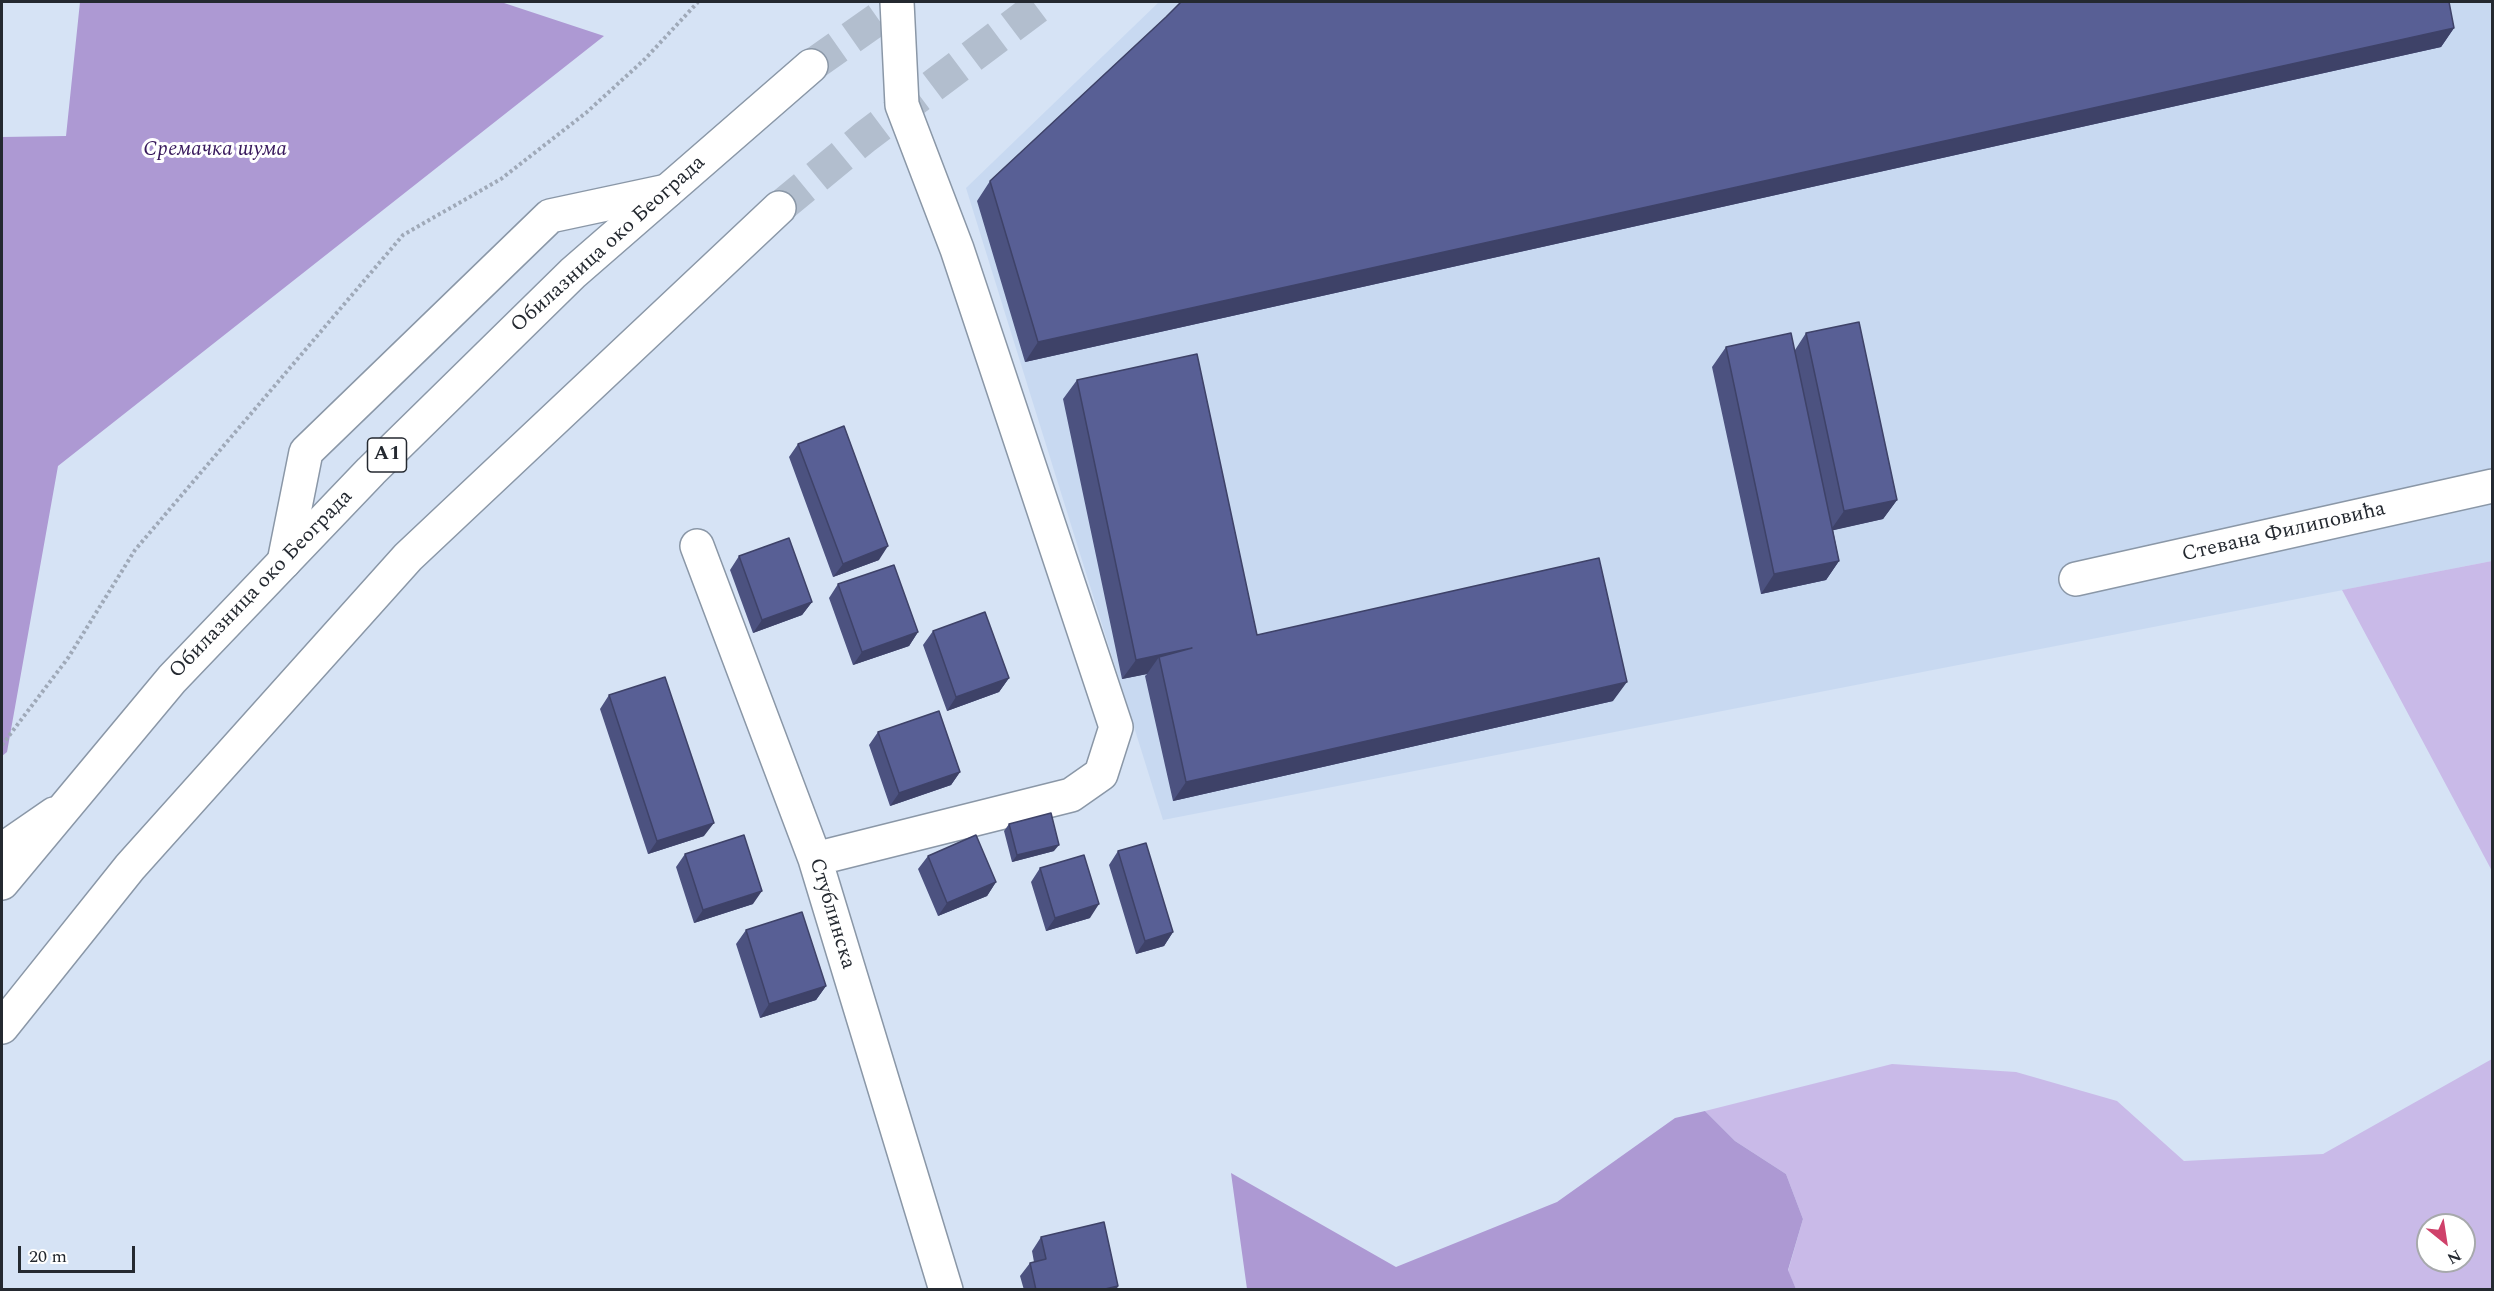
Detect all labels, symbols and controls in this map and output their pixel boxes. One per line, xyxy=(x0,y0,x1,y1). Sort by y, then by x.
park label: Сремачка шума xyxy=(143,138,287,164)
street label: Обилазница око Београда xyxy=(507,151,711,339)
road number: A1 xyxy=(368,438,406,472)
street label: Обилазница око Београда xyxy=(165,485,359,685)
street label: Стевана Филиповића xyxy=(2180,497,2388,569)
street label: Стублинска xyxy=(802,855,860,973)
north arrow xyxy=(2416,1213,2476,1273)
scale bar xyxy=(21,1234,138,1272)
text: 20 m xyxy=(29,1243,67,1270)
text: N xyxy=(2442,1243,2466,1271)

